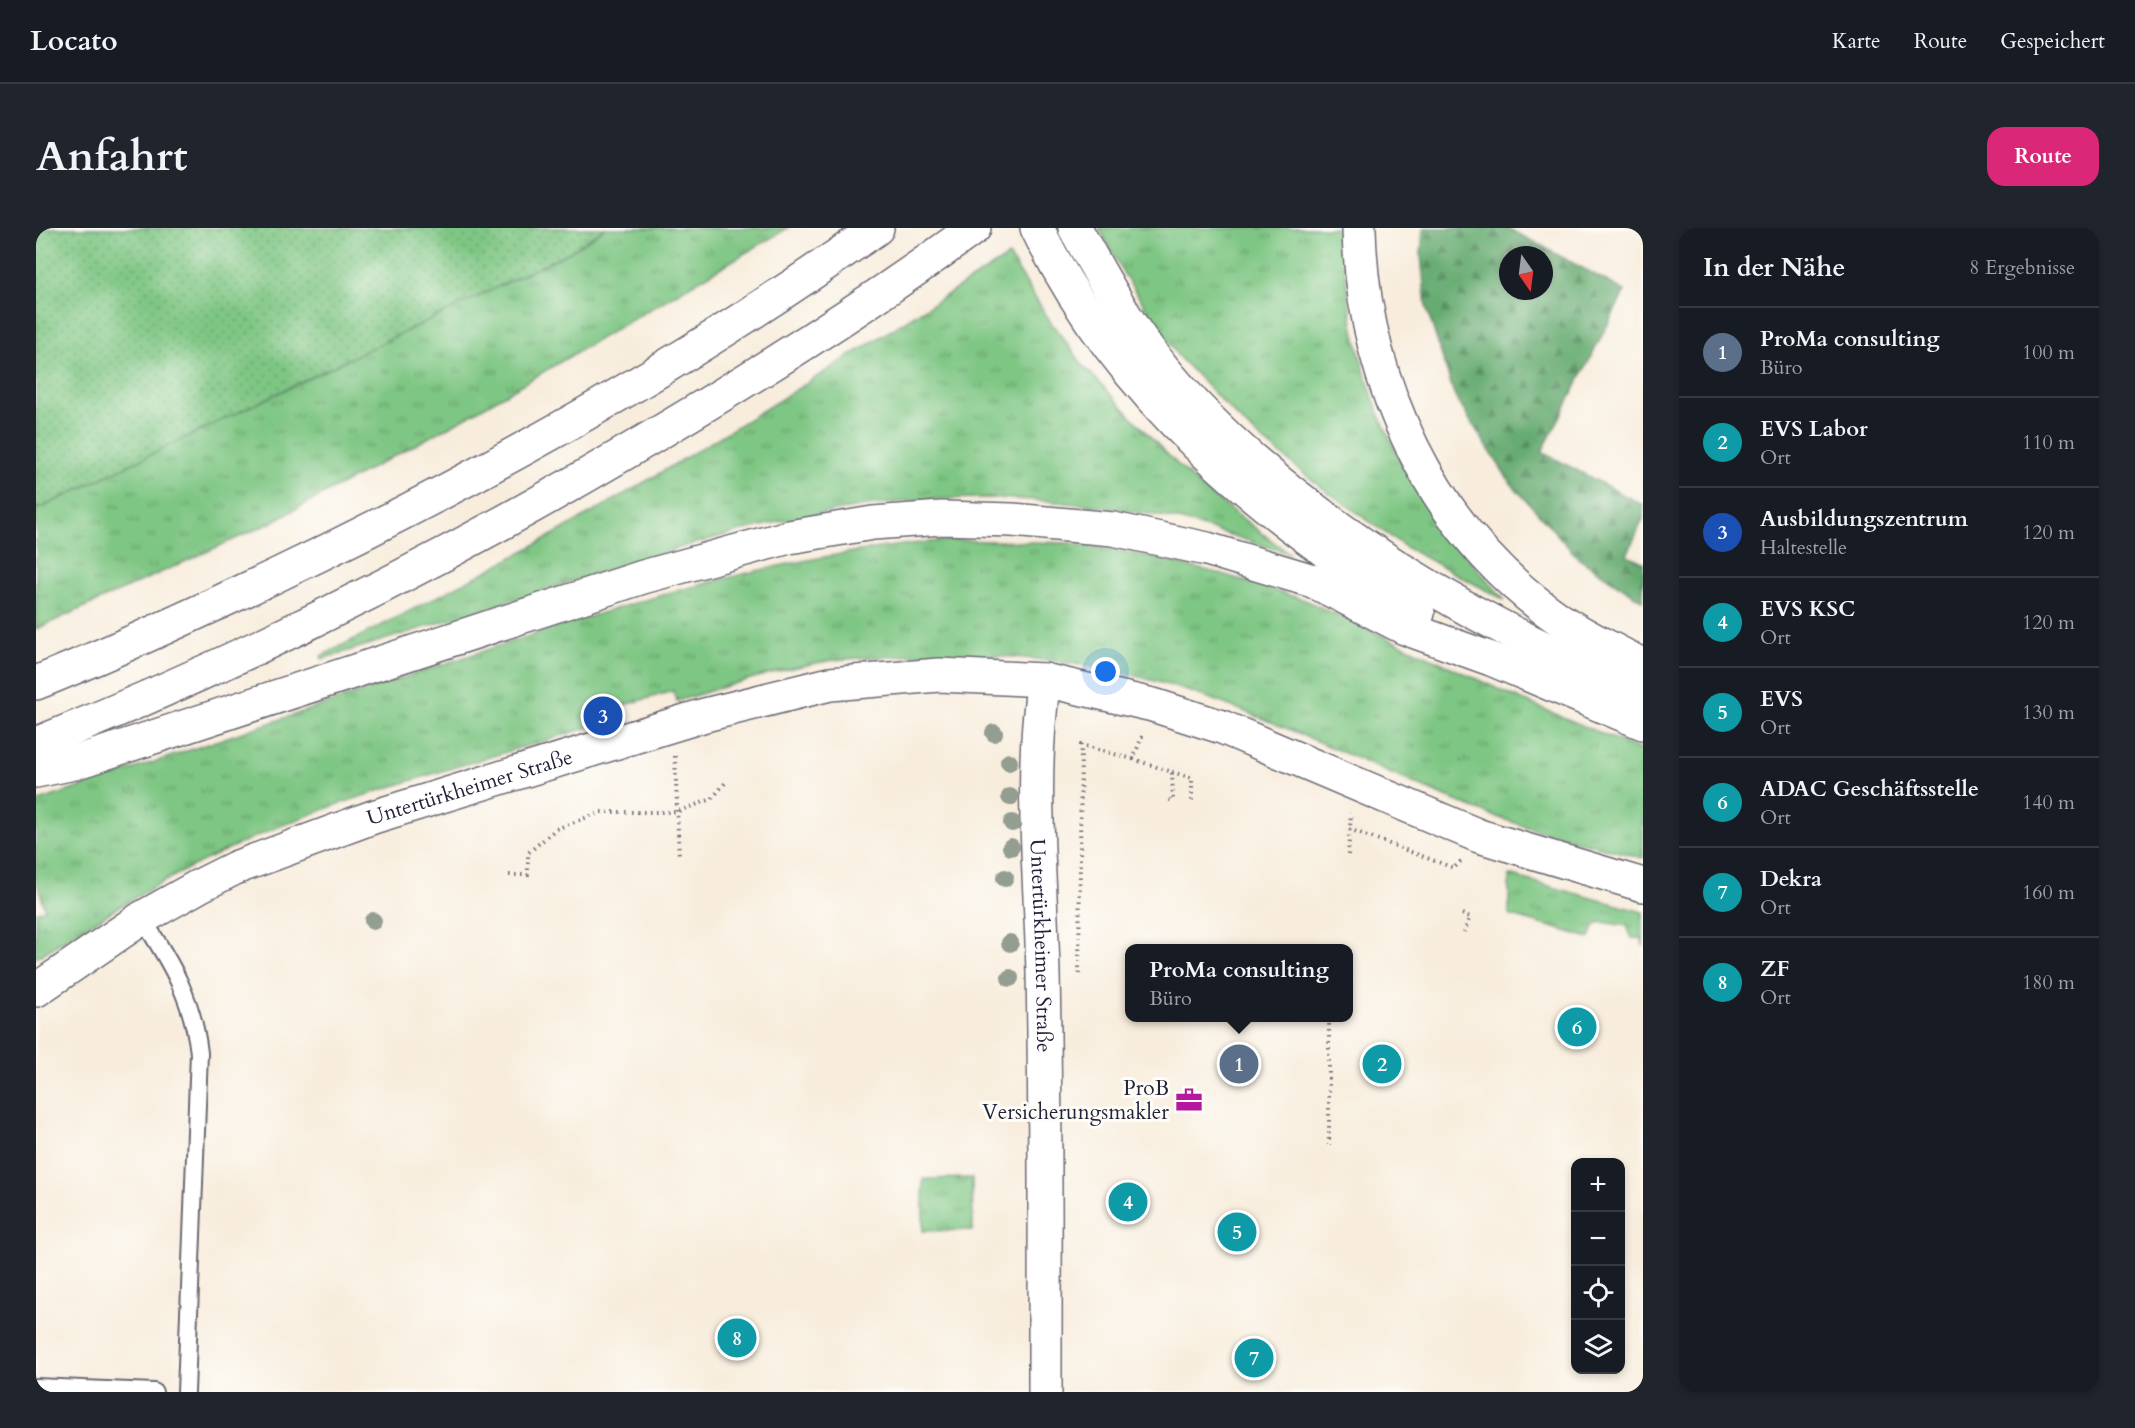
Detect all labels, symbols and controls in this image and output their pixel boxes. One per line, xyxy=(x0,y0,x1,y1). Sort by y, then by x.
text: Locato xyxy=(30,22,118,60)
text: Karte xyxy=(1832,27,1881,56)
text: Route xyxy=(1914,27,1967,56)
text: Gespeichert xyxy=(2000,27,2105,56)
button: Route xyxy=(1987,127,2099,186)
text: Anfahrt xyxy=(36,128,188,185)
north arrow xyxy=(1499,246,1553,300)
text: In der Nähe xyxy=(1703,250,1845,285)
text: 8 Ergebnisse xyxy=(1969,254,2075,281)
text: ProMa consulting xyxy=(1760,324,1940,354)
text: 1 xyxy=(1717,339,1728,366)
text: 100 m xyxy=(2022,339,2075,366)
text: Büro xyxy=(1760,354,1803,381)
text: EVS Labor xyxy=(1760,414,1868,444)
text: 2 xyxy=(1717,429,1728,456)
text: 110 m xyxy=(2022,429,2075,456)
text: Ort xyxy=(1760,444,1791,471)
text: Ausbildungszentrum xyxy=(1760,504,1968,534)
text: 3 xyxy=(1717,519,1728,546)
text: 120 m xyxy=(2022,519,2075,546)
text: Haltestelle xyxy=(1760,534,1847,561)
text: EVS KSC xyxy=(1760,594,1855,624)
text: 4 xyxy=(1717,609,1728,636)
text: 120 m xyxy=(2022,609,2075,636)
text: Ort xyxy=(1760,624,1791,651)
your location xyxy=(1091,657,1120,686)
text: EVS xyxy=(1760,684,1803,714)
pin: 3 xyxy=(584,694,622,738)
text: 5 xyxy=(1717,699,1728,726)
text: 130 m xyxy=(2022,699,2075,726)
text: Ort xyxy=(1760,714,1791,741)
street label: Untertürkheimer Straße xyxy=(363,743,576,833)
text: ADAC Geschäftsstelle xyxy=(1760,774,1979,804)
text: 6 xyxy=(1717,789,1728,816)
text: 140 m xyxy=(2022,789,2075,816)
text: Ort xyxy=(1760,804,1791,831)
street label: Untertürkheimer Straße xyxy=(1022,838,1058,1053)
text: Dekra xyxy=(1760,864,1822,894)
text: 7 xyxy=(1717,879,1728,906)
text: 160 m xyxy=(2022,879,2075,906)
text: Ort xyxy=(1760,894,1791,921)
popup xyxy=(1125,944,1353,1022)
text: ZF xyxy=(1760,954,1790,984)
text: ProMa consulting xyxy=(1149,955,1329,985)
text: 8 xyxy=(1717,969,1728,996)
text: 180 m xyxy=(2022,969,2075,996)
text: Ort xyxy=(1760,984,1791,1011)
text: Büro xyxy=(1149,985,1192,1012)
pin: 6 xyxy=(1558,1004,1596,1050)
pin: 1 xyxy=(1220,1042,1258,1086)
pin: 2 xyxy=(1362,1042,1402,1086)
place label: ProB Versicherungsmakler xyxy=(982,1074,1169,1127)
office icon: ProB Versicherungsmakler xyxy=(1174,1085,1204,1115)
map controls xyxy=(1571,1158,1625,1374)
button: + xyxy=(1571,1158,1625,1212)
pin: 4 xyxy=(1108,1180,1148,1224)
pin: 5 xyxy=(1218,1210,1256,1254)
button: − xyxy=(1571,1212,1625,1266)
button: locate xyxy=(1571,1266,1625,1320)
pin: 8 xyxy=(718,1316,756,1360)
button: layers xyxy=(1571,1320,1625,1374)
pin: 7 xyxy=(1234,1336,1274,1380)

